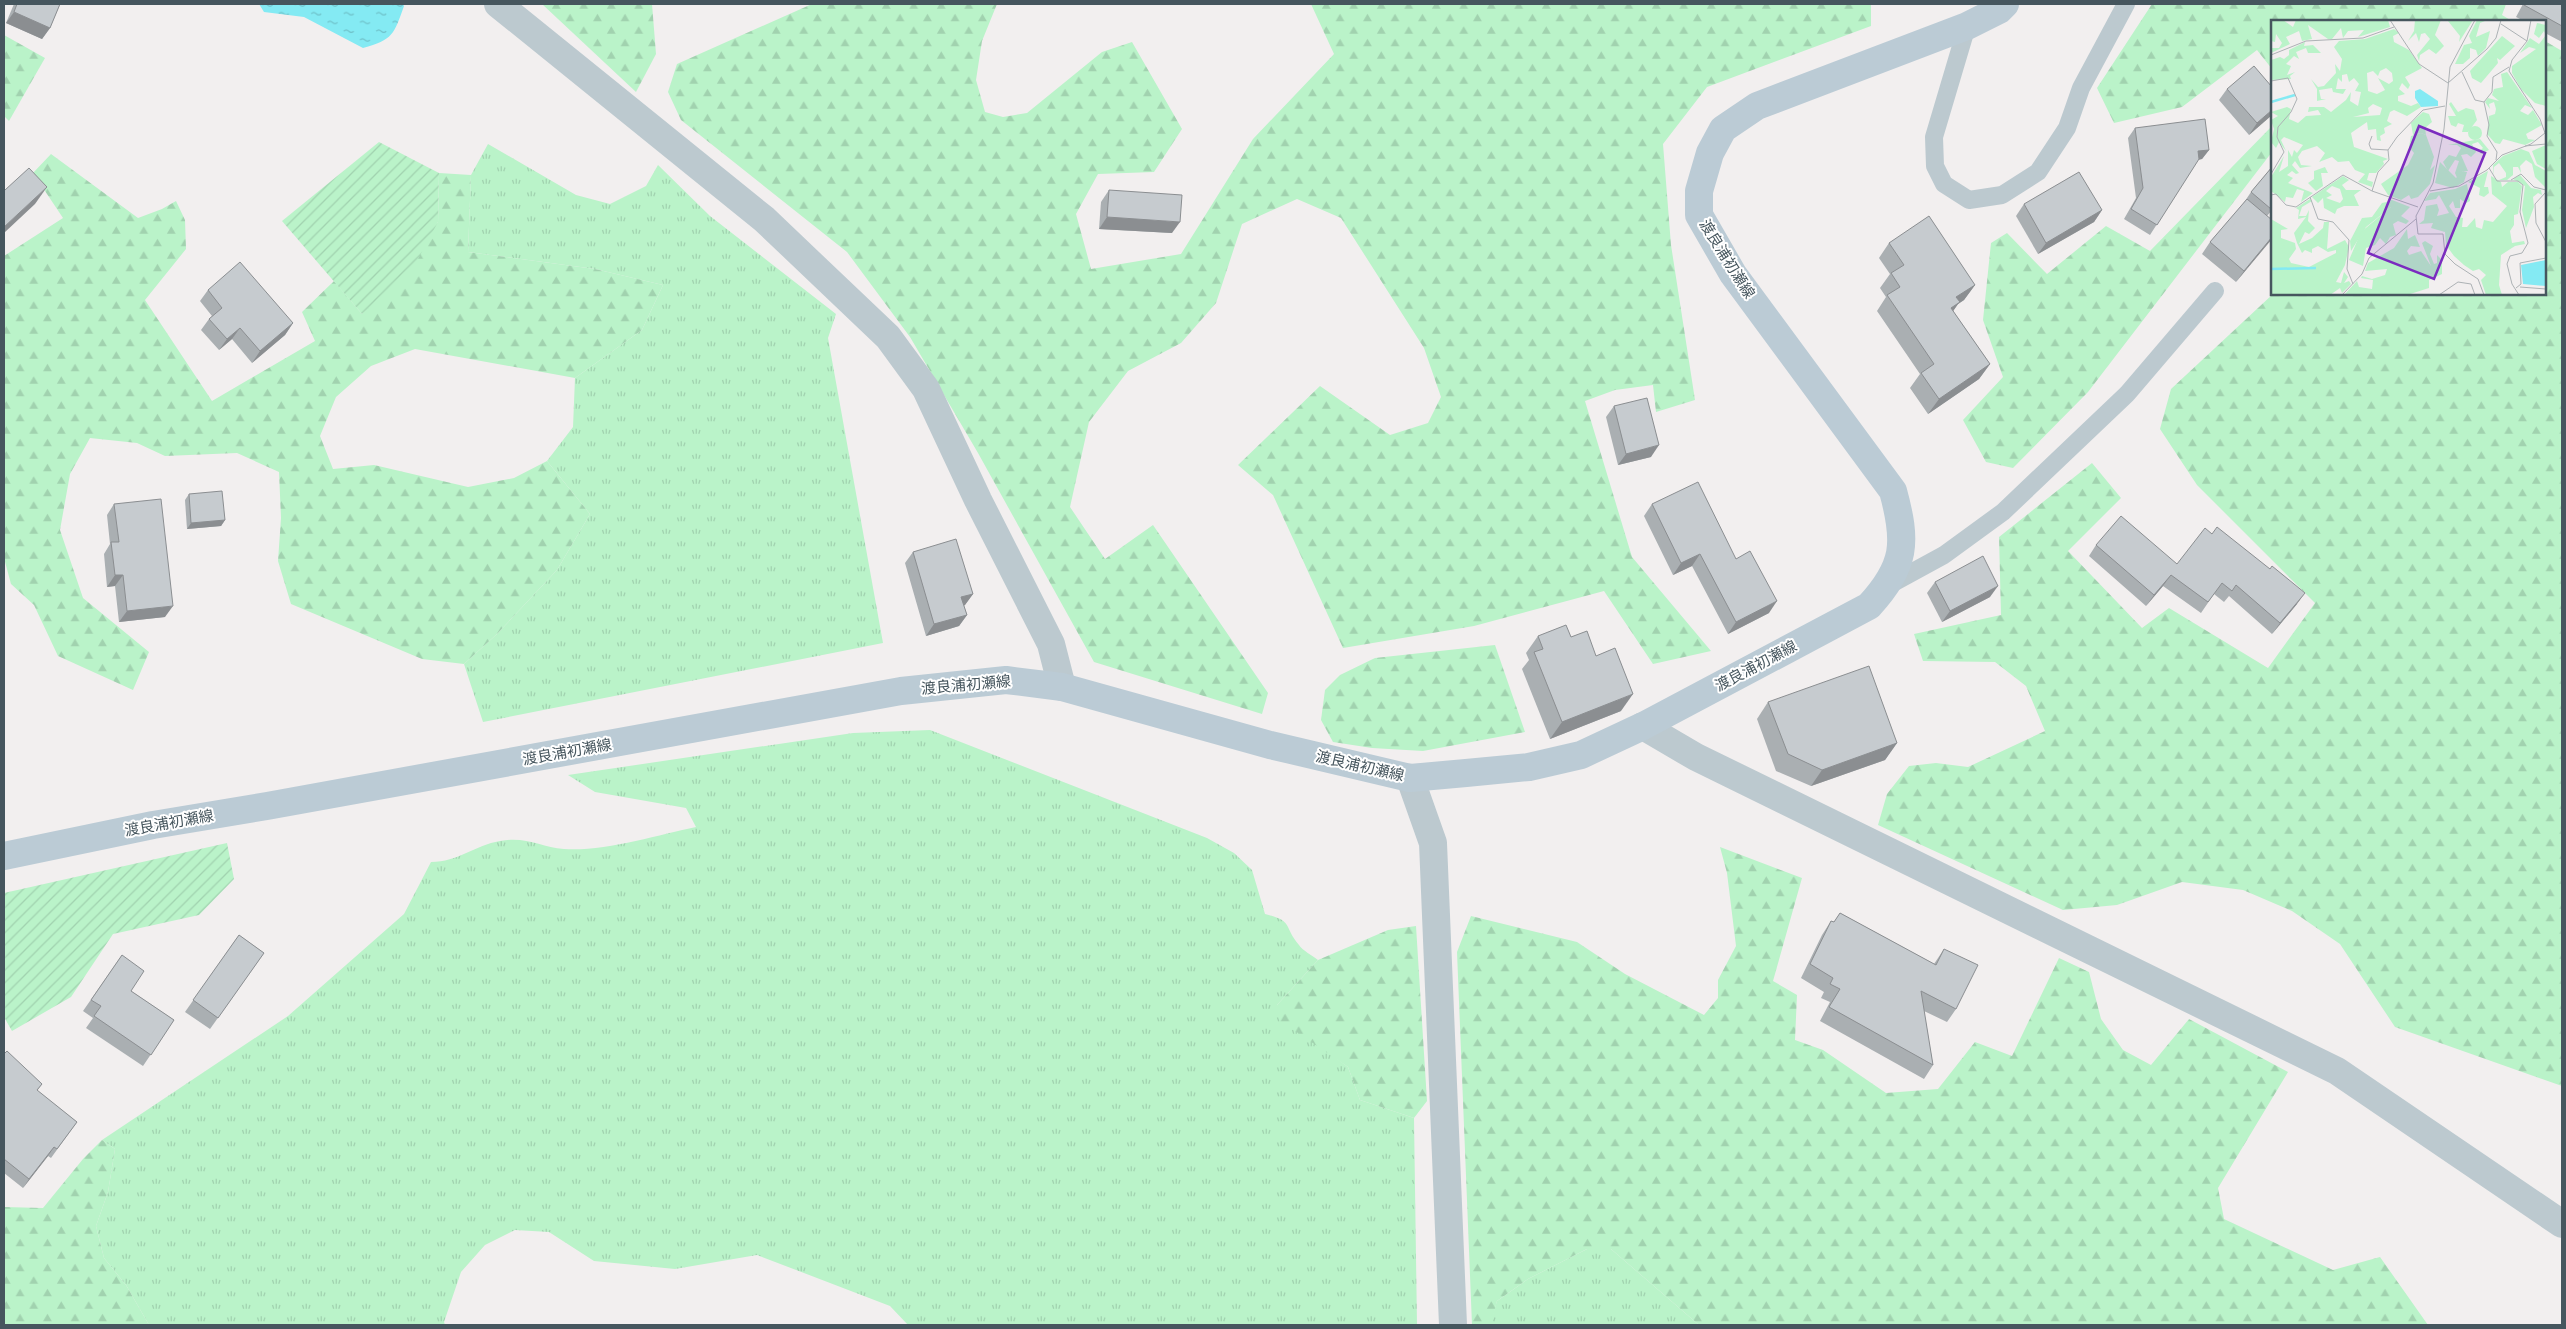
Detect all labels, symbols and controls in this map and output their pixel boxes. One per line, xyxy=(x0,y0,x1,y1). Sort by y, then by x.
inset map xyxy=(2271,20,2546,295)
street label: 渡良浦初瀬線 xyxy=(1696,216,1758,302)
street label: 渡良浦初瀬線 xyxy=(1712,637,1800,695)
street label: 渡良浦初瀬線 xyxy=(920,672,1012,698)
street label: 渡良浦初瀬線 xyxy=(521,735,613,769)
street label: 渡良浦初瀬線 xyxy=(1314,747,1406,785)
street label: 渡良浦初瀬線 xyxy=(123,806,215,840)

